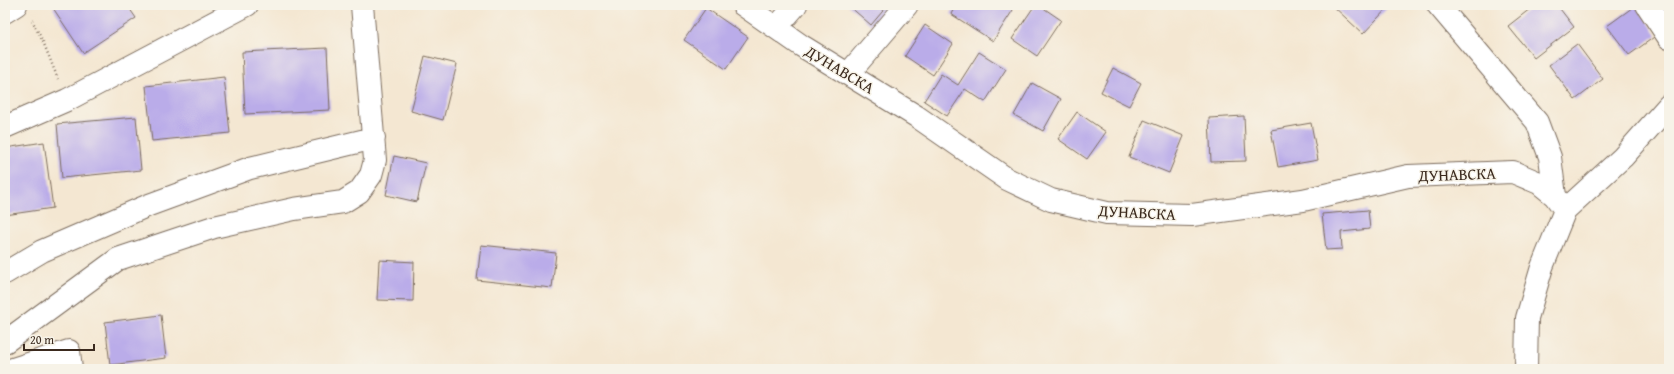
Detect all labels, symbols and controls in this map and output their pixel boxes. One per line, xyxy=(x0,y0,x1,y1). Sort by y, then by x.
street label: ДУНАВСКА xyxy=(800,38,880,99)
street label: ДУНАВСКА xyxy=(1417,161,1496,187)
street label: ДУНАВСКА xyxy=(1097,198,1177,226)
scale bar xyxy=(24,326,94,352)
text: 20 m xyxy=(30,331,54,348)

